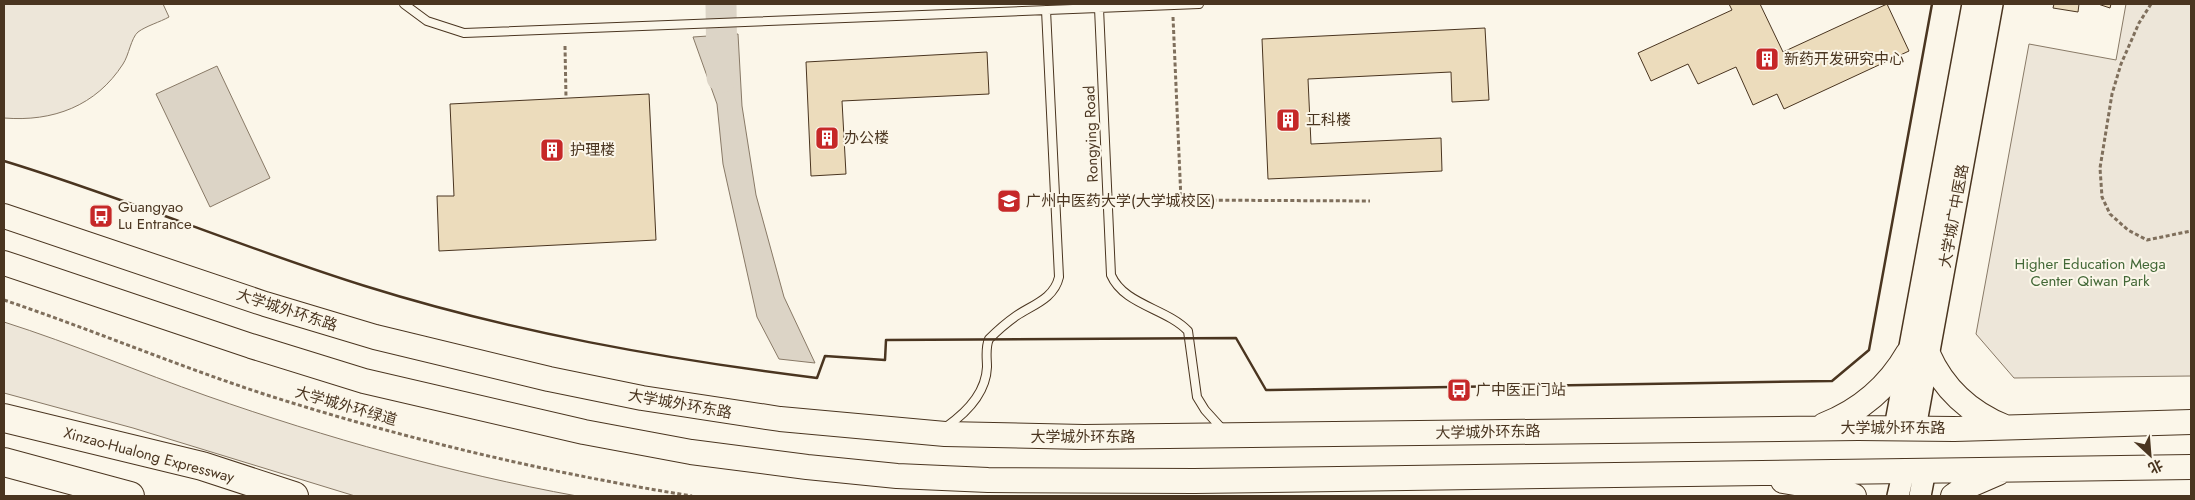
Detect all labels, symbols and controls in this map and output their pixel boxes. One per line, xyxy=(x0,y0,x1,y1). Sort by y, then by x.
building icon: 新药开发研究中心 xyxy=(1754,46,1780,72)
place label: 新药开发研究中心 xyxy=(1784,48,1904,70)
street label: Rongying Road xyxy=(1078,85,1104,183)
building icon: 工科楼 xyxy=(1275,107,1301,133)
place label: 工科楼 xyxy=(1306,109,1351,131)
building icon: 办公楼 xyxy=(814,125,840,151)
place label: 办公楼 xyxy=(844,127,889,149)
building icon: 护理楼 xyxy=(539,137,565,163)
place label: 护理楼 xyxy=(570,139,615,161)
street label: 大学城广中医路 xyxy=(1934,162,1974,270)
school or university icon: 广州中医药大学(大学城校区) xyxy=(996,188,1022,214)
place label: 广州中医药大学(大学城校区) xyxy=(1026,190,1215,212)
place label: Guangyao Lu Entrance xyxy=(118,196,192,235)
bus stop icon: Guangyao Lu Entrance xyxy=(88,203,114,229)
park label: Higher Education Mega Center Qiwan Park xyxy=(2014,253,2166,292)
street label: 大学城外环东路 xyxy=(234,283,340,337)
bus stop icon: 广中医正门站 xyxy=(1446,377,1472,403)
place label: 广中医正门站 xyxy=(1476,379,1566,401)
street label: 大学城外环绿道 xyxy=(292,381,400,431)
street label: 大学城外环东路 xyxy=(626,384,734,424)
street label: 大学城外环东路 xyxy=(1840,417,1946,439)
street label: 大学城外环东路 xyxy=(1435,420,1541,444)
street label: Xinzao-Hualong Expressway xyxy=(61,422,237,488)
street label: 大学城外环东路 xyxy=(1030,426,1136,448)
north arrow xyxy=(2125,430,2175,480)
text: 北 xyxy=(2145,455,2166,479)

